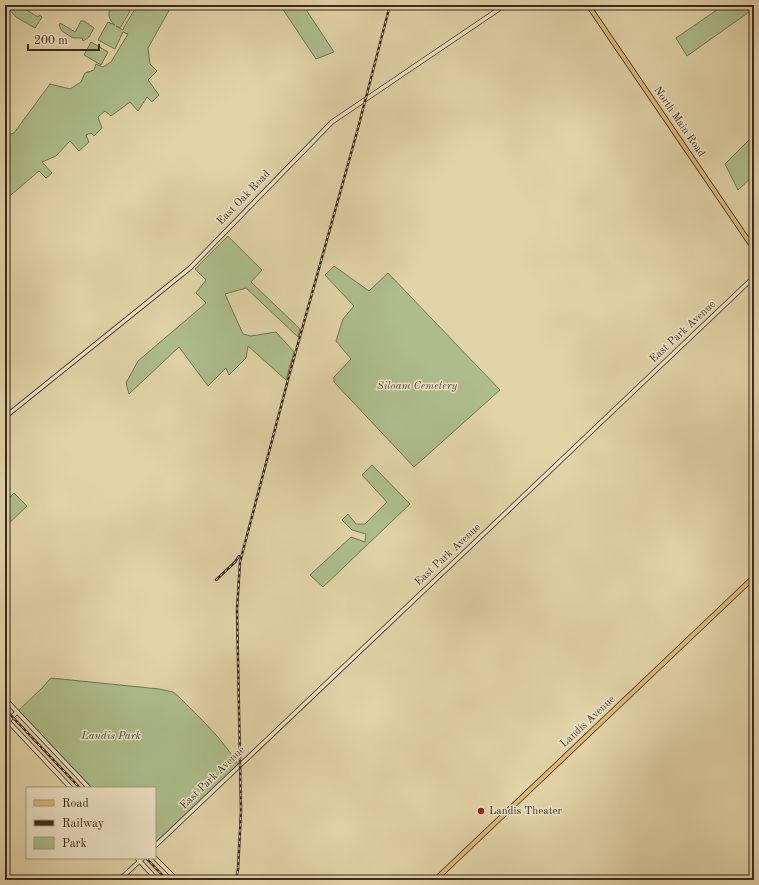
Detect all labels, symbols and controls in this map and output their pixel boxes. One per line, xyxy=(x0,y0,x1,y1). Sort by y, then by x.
scale bar xyxy=(28,26,99,52)
text: 200 m xyxy=(34,35,68,47)
street label: North Main Road xyxy=(651,85,707,159)
street label: East Oak Road xyxy=(215,168,273,227)
street label: East Park Avenue xyxy=(648,299,718,365)
park label: Siloam Cemetery xyxy=(377,381,457,392)
street label: East Park Avenue xyxy=(413,522,483,588)
street label: Landis Avenue xyxy=(559,694,617,750)
park label: Landis Park xyxy=(80,731,141,742)
street label: East Park Avenue xyxy=(178,744,248,812)
legend xyxy=(26,787,156,859)
text: Road xyxy=(62,798,89,810)
marker: Landis Theater xyxy=(476,806,486,816)
place label: Landis Theater xyxy=(489,806,563,817)
text: Railway xyxy=(62,818,105,830)
text: Park xyxy=(62,838,87,850)

